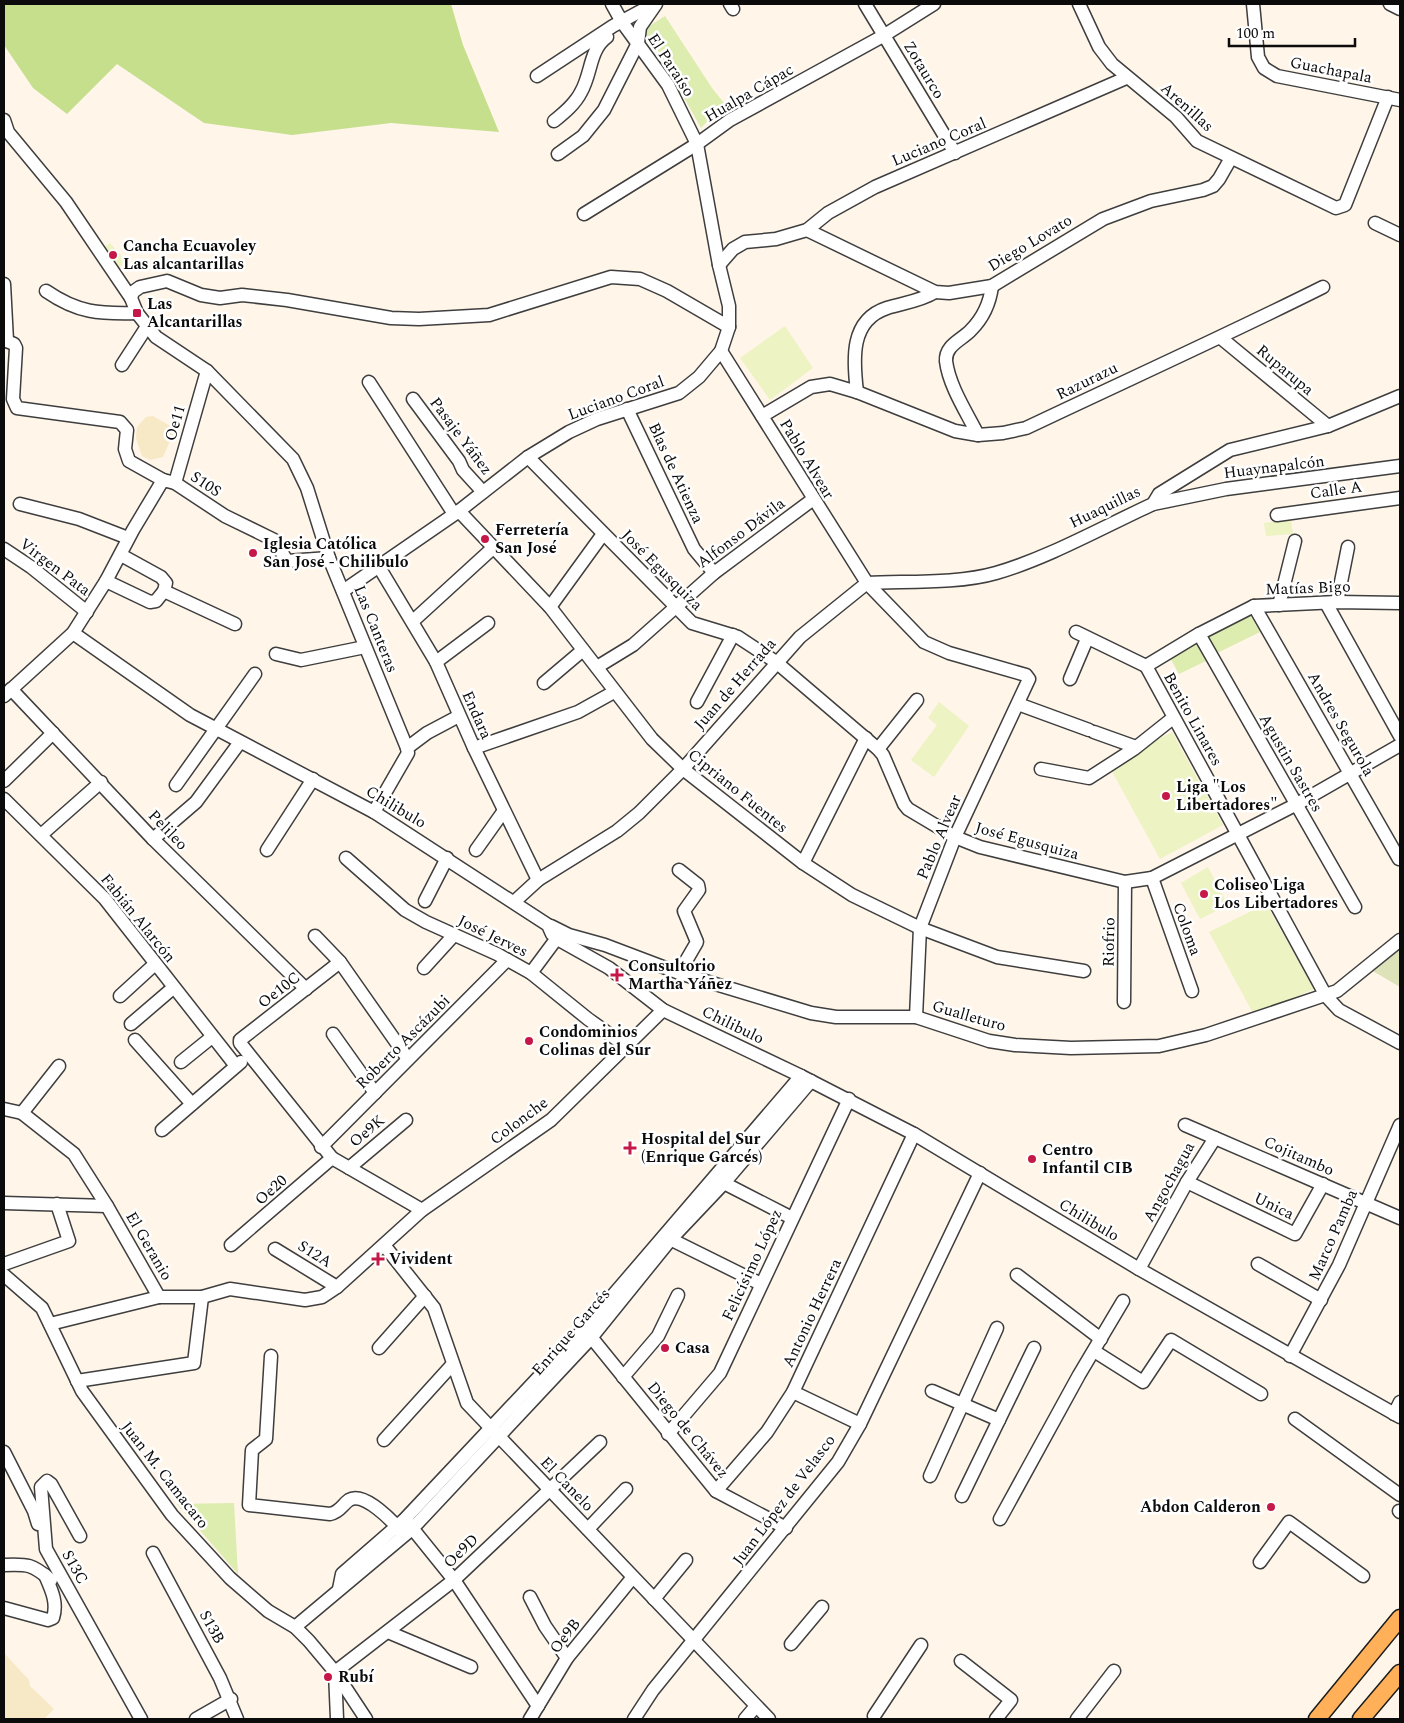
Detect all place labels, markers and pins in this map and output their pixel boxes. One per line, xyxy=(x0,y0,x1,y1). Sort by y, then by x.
place label: Cancha Ecuavoley Las alcantarillas xyxy=(123,234,257,276)
marker: Cancha Ecuavoley Las alcantarillas xyxy=(107,249,119,261)
place label: Las Alcantarillas xyxy=(147,292,243,334)
marker: Las Alcantarillas xyxy=(131,307,143,319)
place label: Ferretería San José xyxy=(495,518,569,560)
place label: Iglesia Católica San José - Chilibulo xyxy=(263,532,409,574)
marker: Ferretería San José xyxy=(479,533,491,545)
marker: Iglesia Católica San José - Chilibulo xyxy=(247,547,259,559)
place label: Liga "Los Libertadores" xyxy=(1176,775,1277,817)
marker: Liga "Los Libertadores" xyxy=(1160,790,1172,802)
place label: Coliseo Liga Los Libertadores xyxy=(1214,873,1338,915)
marker: Coliseo Liga Los Libertadores xyxy=(1198,888,1210,900)
place label: Consultorio Martha Yáñez xyxy=(628,954,732,996)
marker: Consultorio Martha Yáñez xyxy=(610,968,624,982)
place label: Condominios Colinas del Sur xyxy=(539,1020,651,1062)
marker: Condominios Colinas del Sur xyxy=(523,1035,535,1047)
place label: Hospital del Sur (Enrique Garcés) xyxy=(641,1127,763,1169)
place label: Centro Infantil CIB xyxy=(1042,1138,1133,1180)
marker: Hospital del Sur (Enrique Garcés) xyxy=(623,1141,637,1155)
marker: Centro Infantil CIB xyxy=(1026,1153,1038,1165)
place label: Vivident xyxy=(389,1247,453,1271)
marker: Vivident xyxy=(371,1252,385,1266)
place label: Casa xyxy=(675,1336,711,1360)
marker: Casa xyxy=(659,1342,671,1354)
place label: Abdon Calderon xyxy=(1140,1495,1261,1519)
marker: Abdon Calderon xyxy=(1265,1501,1277,1513)
place label: Rubí xyxy=(338,1665,374,1689)
marker: Rubí xyxy=(322,1671,334,1683)

